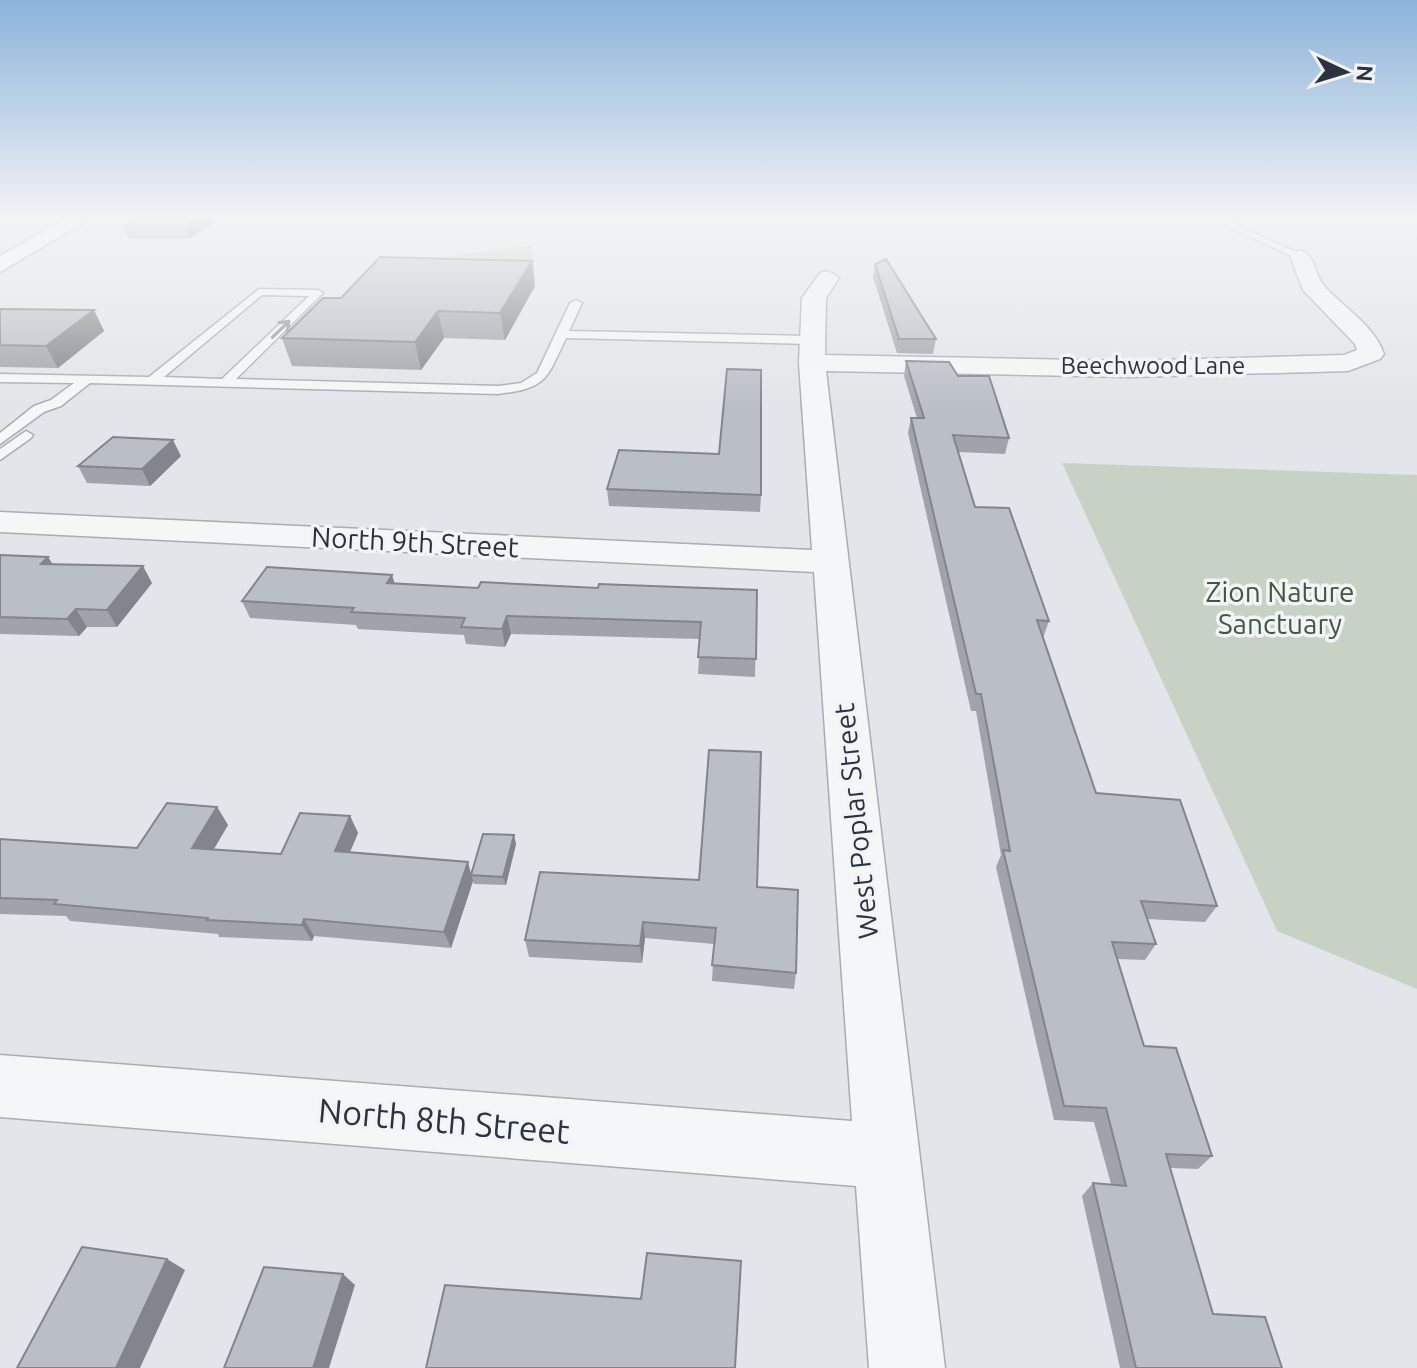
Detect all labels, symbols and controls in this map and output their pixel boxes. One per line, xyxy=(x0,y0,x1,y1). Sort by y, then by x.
north arrow xyxy=(1305,32,1385,112)
text: N xyxy=(1352,64,1378,82)
one-way arrow xyxy=(271,320,290,339)
street label: Beechwood Lane xyxy=(1061,352,1245,379)
street label: North 9th Street xyxy=(310,521,520,562)
park label: Zion Nature Sanctuary xyxy=(1205,576,1355,639)
street label: West Poplar Street xyxy=(828,702,883,940)
street label: North 8th Street xyxy=(317,1090,571,1150)

